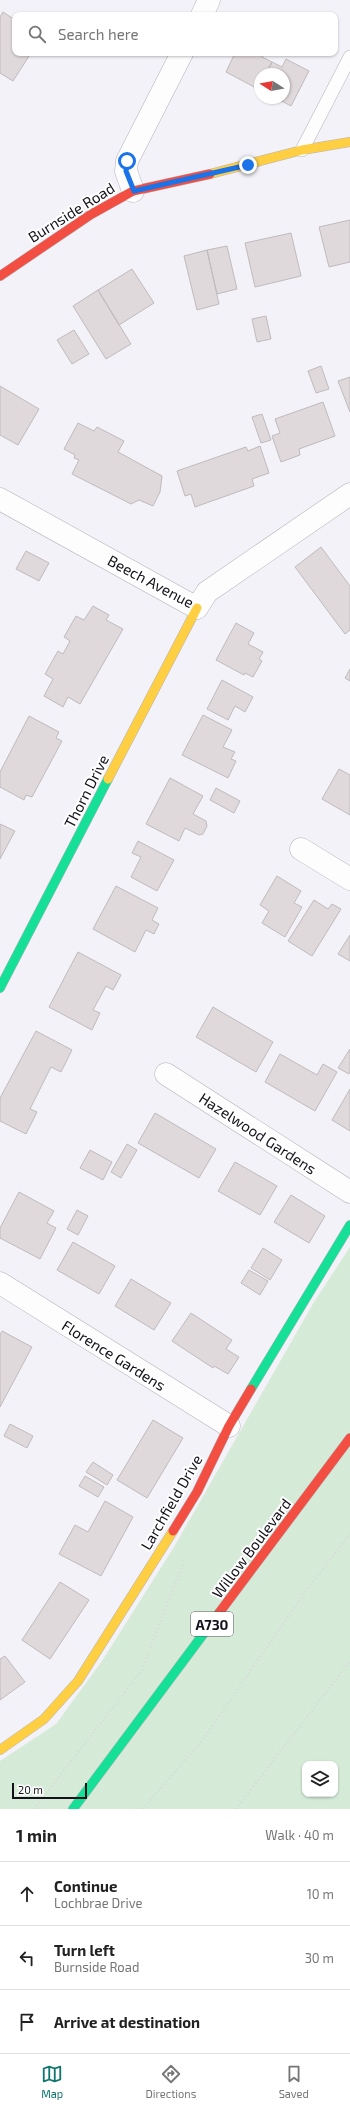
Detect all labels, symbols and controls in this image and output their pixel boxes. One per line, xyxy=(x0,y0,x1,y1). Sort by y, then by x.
search box xyxy=(12,12,338,56)
icon: search xyxy=(26,23,48,45)
text: Search here xyxy=(58,25,139,43)
north arrow xyxy=(254,68,290,104)
route start xyxy=(118,152,136,170)
route end xyxy=(239,156,257,174)
street label: Burnside Road xyxy=(24,178,118,246)
street label: Beech Avenue xyxy=(105,551,197,611)
street label: Thorn Drive xyxy=(60,751,112,831)
street label: Hazelwood Gardens xyxy=(196,1088,320,1178)
street label: Florence Gardens xyxy=(59,1316,169,1394)
street label: Larchfield Drive xyxy=(136,1451,206,1553)
street label: Willow Boulevard xyxy=(208,1495,294,1601)
road number: A730 xyxy=(191,1612,233,1636)
map controls xyxy=(302,1761,338,1797)
button: layers xyxy=(302,1761,338,1797)
scale bar xyxy=(12,1781,87,1800)
text: 20 m xyxy=(18,1783,43,1796)
text: 1 min xyxy=(16,1825,57,1845)
text: Walk · 40 m xyxy=(265,1827,334,1843)
text: Continue xyxy=(54,1877,117,1895)
icon: ahead xyxy=(16,1883,38,1905)
text: 10 m xyxy=(307,1886,334,1902)
text: Lochbrae Drive xyxy=(54,1895,142,1911)
text: Turn left xyxy=(54,1941,115,1959)
icon: left xyxy=(16,1947,38,1969)
text: 30 m xyxy=(305,1950,334,1966)
text: Burnside Road xyxy=(54,1959,139,1975)
icon: arrive xyxy=(16,2011,38,2033)
text: Arrive at destination xyxy=(54,2013,200,2031)
tab: Map xyxy=(41,2063,63,2100)
tab: Directions xyxy=(146,2063,196,2100)
tab: Saved xyxy=(279,2063,309,2100)

